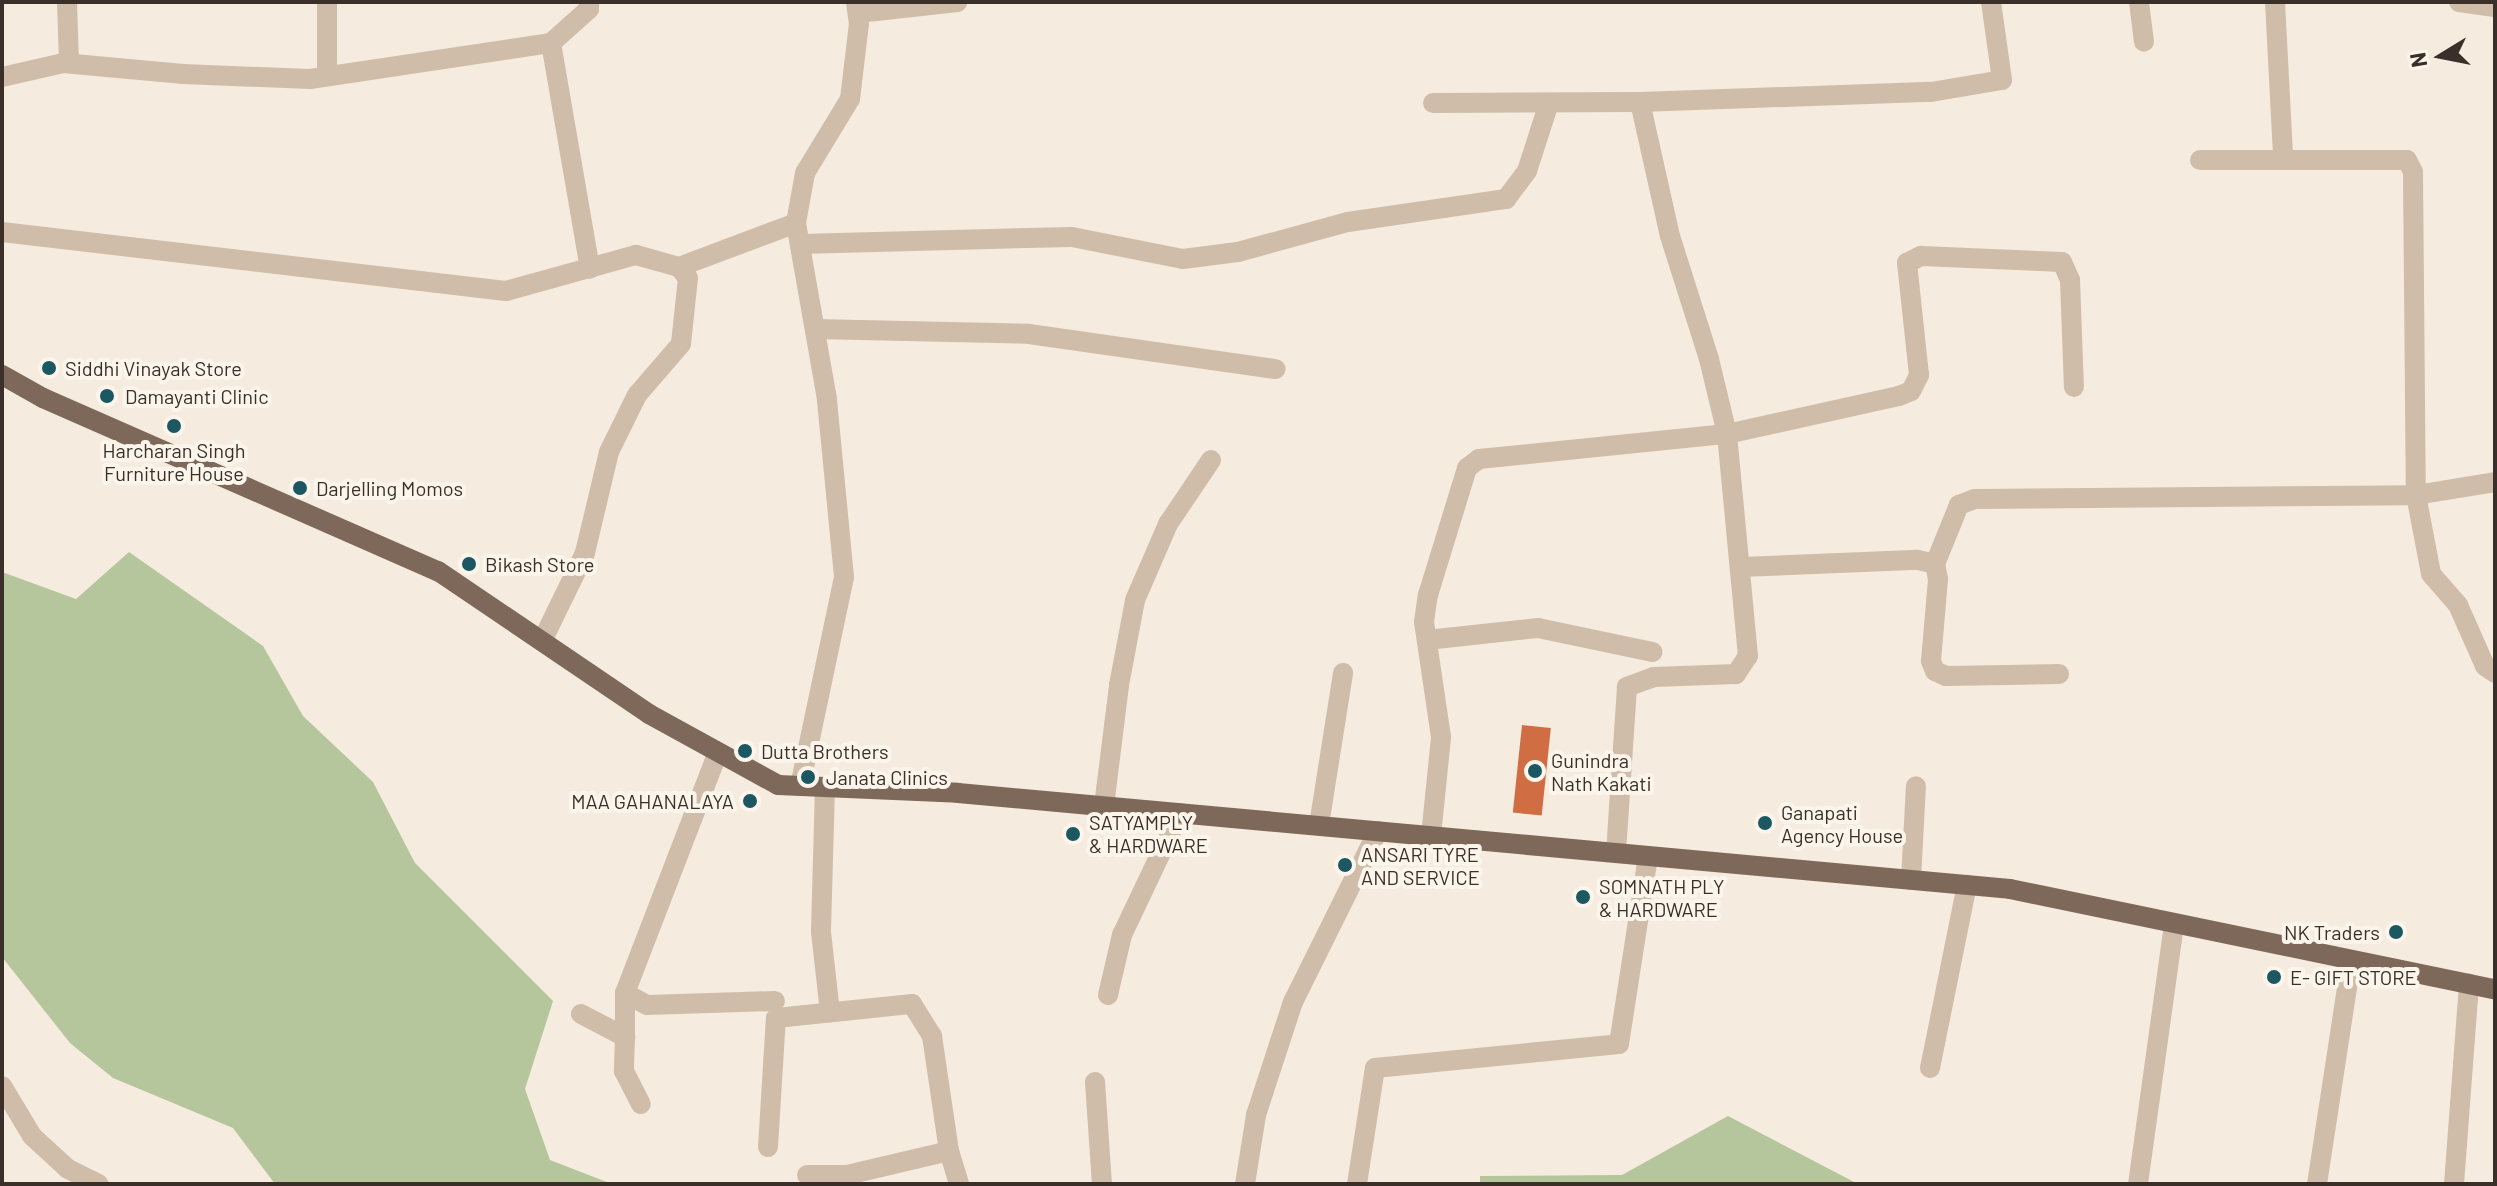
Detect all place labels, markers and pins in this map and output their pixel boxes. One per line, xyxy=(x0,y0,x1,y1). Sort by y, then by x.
place label: Siddhi Vinayak Store xyxy=(65,356,242,380)
marker: Siddhi Vinayak Store xyxy=(40,359,58,377)
place label: Damayanti Clinic xyxy=(125,384,269,408)
marker: Damayanti Clinic xyxy=(96,385,118,407)
marker: Harcharan Singh Furniture House xyxy=(165,417,183,435)
place label: Harcharan Singh Furniture House xyxy=(102,438,246,485)
place label: Darjelling Momos xyxy=(316,476,463,500)
marker: Darjelling Momos xyxy=(291,479,309,497)
place label: Bikash Store xyxy=(485,552,594,576)
marker: Bikash Store xyxy=(460,555,478,573)
place label: Dutta Brothers xyxy=(761,739,888,763)
marker: Dutta Brothers xyxy=(736,742,754,760)
place label: Gunindra Nath Kakati xyxy=(1551,748,1652,795)
marker: Gunindra Nath Kakati xyxy=(1526,762,1544,780)
place label: Janata Clinics xyxy=(826,765,948,789)
marker: Janata Clinics xyxy=(797,766,819,788)
place label: MAA GAHANALAYA xyxy=(571,789,734,813)
marker: MAA GAHANALAYA xyxy=(741,792,759,810)
place label: Ganapati Agency House xyxy=(1781,800,1903,847)
place label: SATYAMPLY & HARDWARE xyxy=(1089,810,1208,857)
marker: Ganapati Agency House xyxy=(1756,814,1774,832)
marker: SATYAMPLY & HARDWARE xyxy=(1064,825,1082,843)
place label: ANSARI TYRE AND SERVICE xyxy=(1361,842,1480,889)
marker: ANSARI TYRE AND SERVICE xyxy=(1336,856,1354,874)
place label: SOMNATH PLY & HARDWARE xyxy=(1599,874,1724,921)
marker: SOMNATH PLY & HARDWARE xyxy=(1574,888,1592,906)
place label: NK Traders xyxy=(2284,920,2380,944)
marker: NK Traders xyxy=(2387,923,2405,941)
place label: E- GIFT STORE xyxy=(2290,965,2417,989)
marker: E- GIFT STORE xyxy=(2265,968,2283,986)

